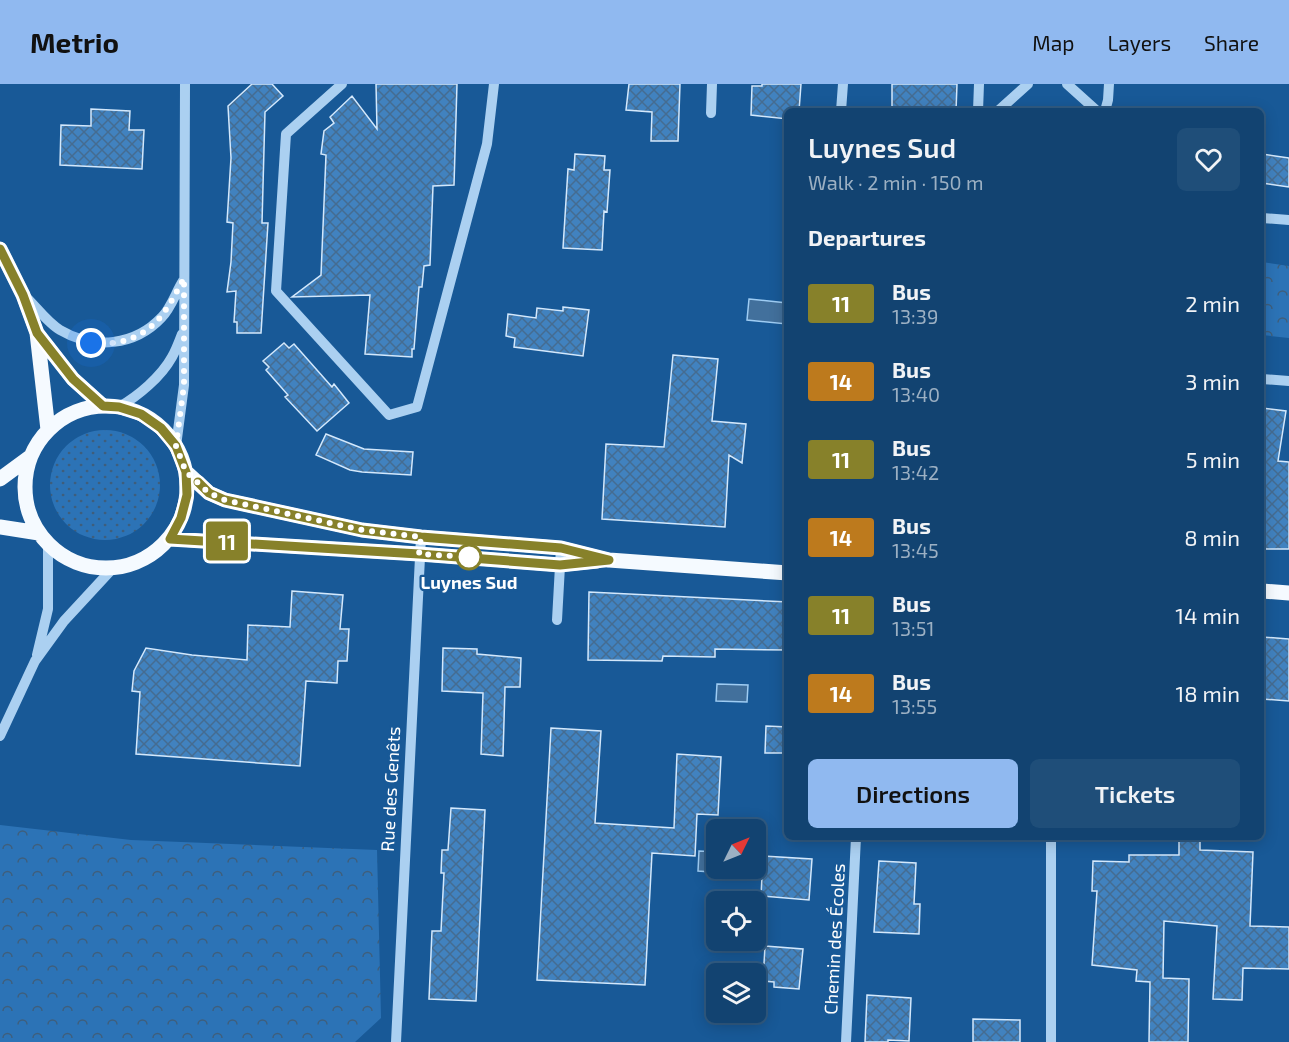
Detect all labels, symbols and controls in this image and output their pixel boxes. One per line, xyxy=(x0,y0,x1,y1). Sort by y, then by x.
text: Metrio xyxy=(30,25,119,59)
text: Map xyxy=(1032,30,1074,55)
text: Layers xyxy=(1107,30,1171,55)
text: Share xyxy=(1204,30,1259,55)
button: heart xyxy=(1177,128,1240,191)
text: Luynes Sud xyxy=(808,130,956,164)
text: Walk · 2 min · 150 m xyxy=(808,170,983,194)
text: Departures xyxy=(808,224,926,250)
text: Bus xyxy=(892,278,931,304)
text: 2 min xyxy=(1185,290,1240,316)
text: 11 xyxy=(832,291,850,316)
text: 13:39 xyxy=(892,304,938,328)
your location xyxy=(76,328,106,358)
text: Bus xyxy=(892,356,931,382)
text: 3 min xyxy=(1185,368,1240,394)
text: 14 xyxy=(830,369,852,394)
text: 13:40 xyxy=(892,382,940,406)
text: Bus xyxy=(892,434,931,460)
text: 5 min xyxy=(1186,446,1240,472)
text: 11 xyxy=(832,447,850,472)
text: 13:42 xyxy=(892,460,939,484)
text: Bus xyxy=(892,512,931,538)
line badge: 11 xyxy=(200,522,254,560)
text: 8 min xyxy=(1184,524,1240,550)
text: 14 xyxy=(830,525,852,550)
text: 11 xyxy=(218,529,236,554)
text: 13:45 xyxy=(892,538,939,562)
marker: Luynes Sud xyxy=(456,544,482,570)
place label: Luynes Sud xyxy=(421,571,517,593)
text: Bus xyxy=(892,590,931,616)
text: 14 min xyxy=(1175,602,1240,628)
text: 11 xyxy=(832,603,850,628)
text: 13:51 xyxy=(892,616,934,640)
text: Bus xyxy=(892,668,931,694)
text: 18 min xyxy=(1175,680,1240,706)
text: 14 xyxy=(830,681,852,706)
text: 13:55 xyxy=(892,694,937,718)
street label: Rue des Genêts xyxy=(376,726,404,852)
button: Directions xyxy=(808,759,1018,828)
button: Tickets xyxy=(1030,759,1240,828)
north arrow xyxy=(706,819,766,879)
map controls xyxy=(706,819,766,1023)
street label: Chemin des Écoles xyxy=(819,863,849,1015)
button: locate xyxy=(706,891,766,951)
button: layers xyxy=(706,963,766,1023)

